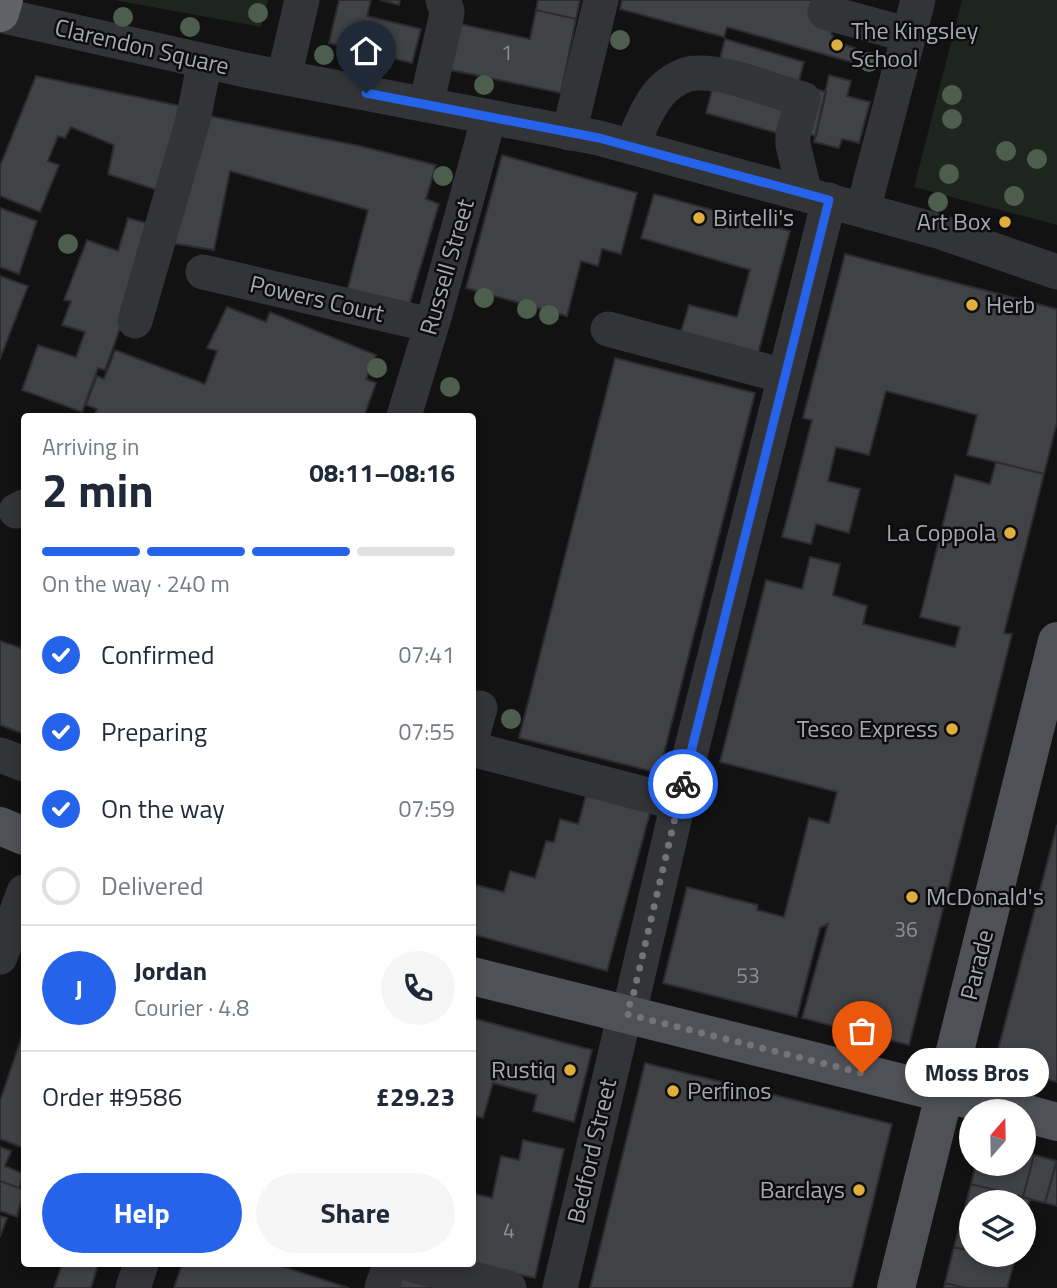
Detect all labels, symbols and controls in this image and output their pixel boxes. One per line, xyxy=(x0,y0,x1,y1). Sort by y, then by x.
street label: Clarendon Square xyxy=(52,8,233,84)
place label: The Kingsley School xyxy=(851,12,979,76)
pin xyxy=(336,21,396,93)
icon: home xyxy=(347,32,385,70)
house number: 1 xyxy=(501,36,513,68)
marker: The Kingsley School xyxy=(829,37,845,53)
street label: Russell Street xyxy=(409,194,483,339)
place label: Birtelli's xyxy=(713,199,794,235)
place label: Art Box xyxy=(917,203,991,239)
marker: Birtelli's xyxy=(691,210,707,226)
marker: Art Box xyxy=(997,214,1013,230)
street label: Powers Court xyxy=(247,265,388,331)
place label: Herb xyxy=(986,286,1035,322)
marker: Herb xyxy=(964,297,980,313)
text: Arriving in xyxy=(42,429,139,464)
text: 08:11–08:16 xyxy=(309,453,455,492)
text: 2 min xyxy=(42,455,154,525)
place label: La Coppola xyxy=(886,514,996,550)
marker: La Coppola xyxy=(1002,525,1018,541)
text: On the way · 240 m xyxy=(42,566,230,601)
text: Confirmed xyxy=(101,635,215,674)
icon: check xyxy=(42,636,80,674)
text: 07:41 xyxy=(398,637,455,672)
place label: Tesco Express xyxy=(797,710,938,746)
text: Preparing xyxy=(101,712,207,751)
icon: check xyxy=(42,713,80,751)
text: 07:55 xyxy=(398,714,455,749)
marker: Tesco Express xyxy=(944,721,960,737)
courier xyxy=(648,749,718,819)
icon: bike xyxy=(664,765,702,803)
text: On the way xyxy=(101,789,225,828)
icon: check xyxy=(42,790,80,828)
text: 07:59 xyxy=(398,791,455,826)
text: Delivered xyxy=(101,866,204,905)
place label: McDonald's xyxy=(926,878,1044,914)
marker: McDonald's xyxy=(904,889,920,905)
house number: 36 xyxy=(894,913,918,945)
street label: Parade xyxy=(950,926,1002,1004)
text: Jordan xyxy=(134,951,207,990)
button: phone xyxy=(381,951,455,1025)
house number: 53 xyxy=(736,959,760,991)
text: J xyxy=(75,969,83,1008)
text: Courier · 4.8 xyxy=(134,990,249,1025)
pin xyxy=(832,1001,892,1073)
icon: bag xyxy=(843,1012,881,1050)
callout: Moss Bros xyxy=(904,1048,1048,1098)
place label: Rustiq xyxy=(491,1051,556,1087)
text: Moss Bros xyxy=(925,1055,1029,1090)
marker: Rustiq xyxy=(562,1062,578,1078)
place label: Perfinos xyxy=(687,1072,771,1108)
street label: Bedford Street xyxy=(557,1074,625,1227)
text: Order #9586 xyxy=(42,1077,182,1116)
text: £29.23 xyxy=(376,1077,455,1116)
marker: Perfinos xyxy=(665,1083,681,1099)
north arrow xyxy=(959,1099,1036,1176)
map controls xyxy=(959,1099,1036,1267)
place label: Barclays xyxy=(760,1171,845,1207)
button: Help xyxy=(42,1173,242,1253)
button: Share xyxy=(256,1173,455,1253)
marker: Barclays xyxy=(851,1182,867,1198)
button: layers xyxy=(959,1190,1036,1267)
house number: 4 xyxy=(503,1214,515,1246)

